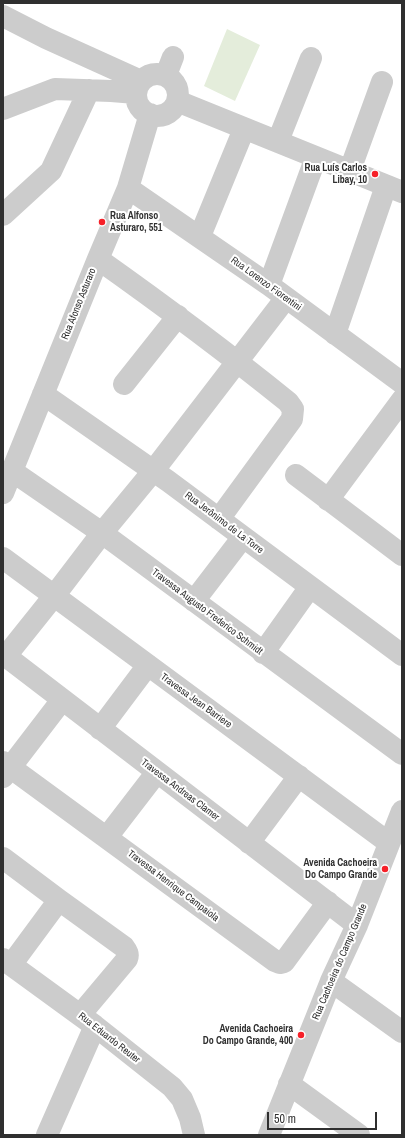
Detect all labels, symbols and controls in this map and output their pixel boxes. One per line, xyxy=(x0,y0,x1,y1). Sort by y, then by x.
place label: Rua Luís Carlos Libay, 10 xyxy=(305,162,367,186)
marker: Rua Luís Carlos Libay, 10 xyxy=(370,169,380,179)
place label: Rua Alfonso Asturaro, 551 xyxy=(110,210,162,234)
marker: Rua Alfonso Asturaro, 551 xyxy=(97,217,107,227)
street label: Rua Lorenzo Fiorentini xyxy=(228,254,304,314)
street label: Rua Afonso Asturaro xyxy=(59,266,99,342)
street label: Rua Jerônimo de La Torre xyxy=(182,490,266,556)
street label: Travessa Augusto Frederico Schmidt xyxy=(149,566,265,658)
street label: Travessa Jean Barriere xyxy=(158,671,234,731)
street label: Travessa Andreas Clamer xyxy=(138,757,222,823)
street label: Travessa Henrique Campaiola xyxy=(125,848,221,924)
place label: Avenida Cachoeira Do Campo Grande xyxy=(303,857,377,880)
marker: Avenida Cachoeira Do Campo Grande xyxy=(380,864,390,874)
street label: Rua Cachoeira do Campo Grande xyxy=(310,902,370,1022)
street label: Rua Eduardo Reuter xyxy=(76,1010,142,1066)
place label: Avenida Cachoeira Do Campo Grande, 400 xyxy=(203,1023,293,1046)
marker: Avenida Cachoeira Do Campo Grande, 400 xyxy=(296,1030,306,1040)
scale bar xyxy=(269,1104,379,1130)
text: 50 m xyxy=(274,1111,296,1127)

